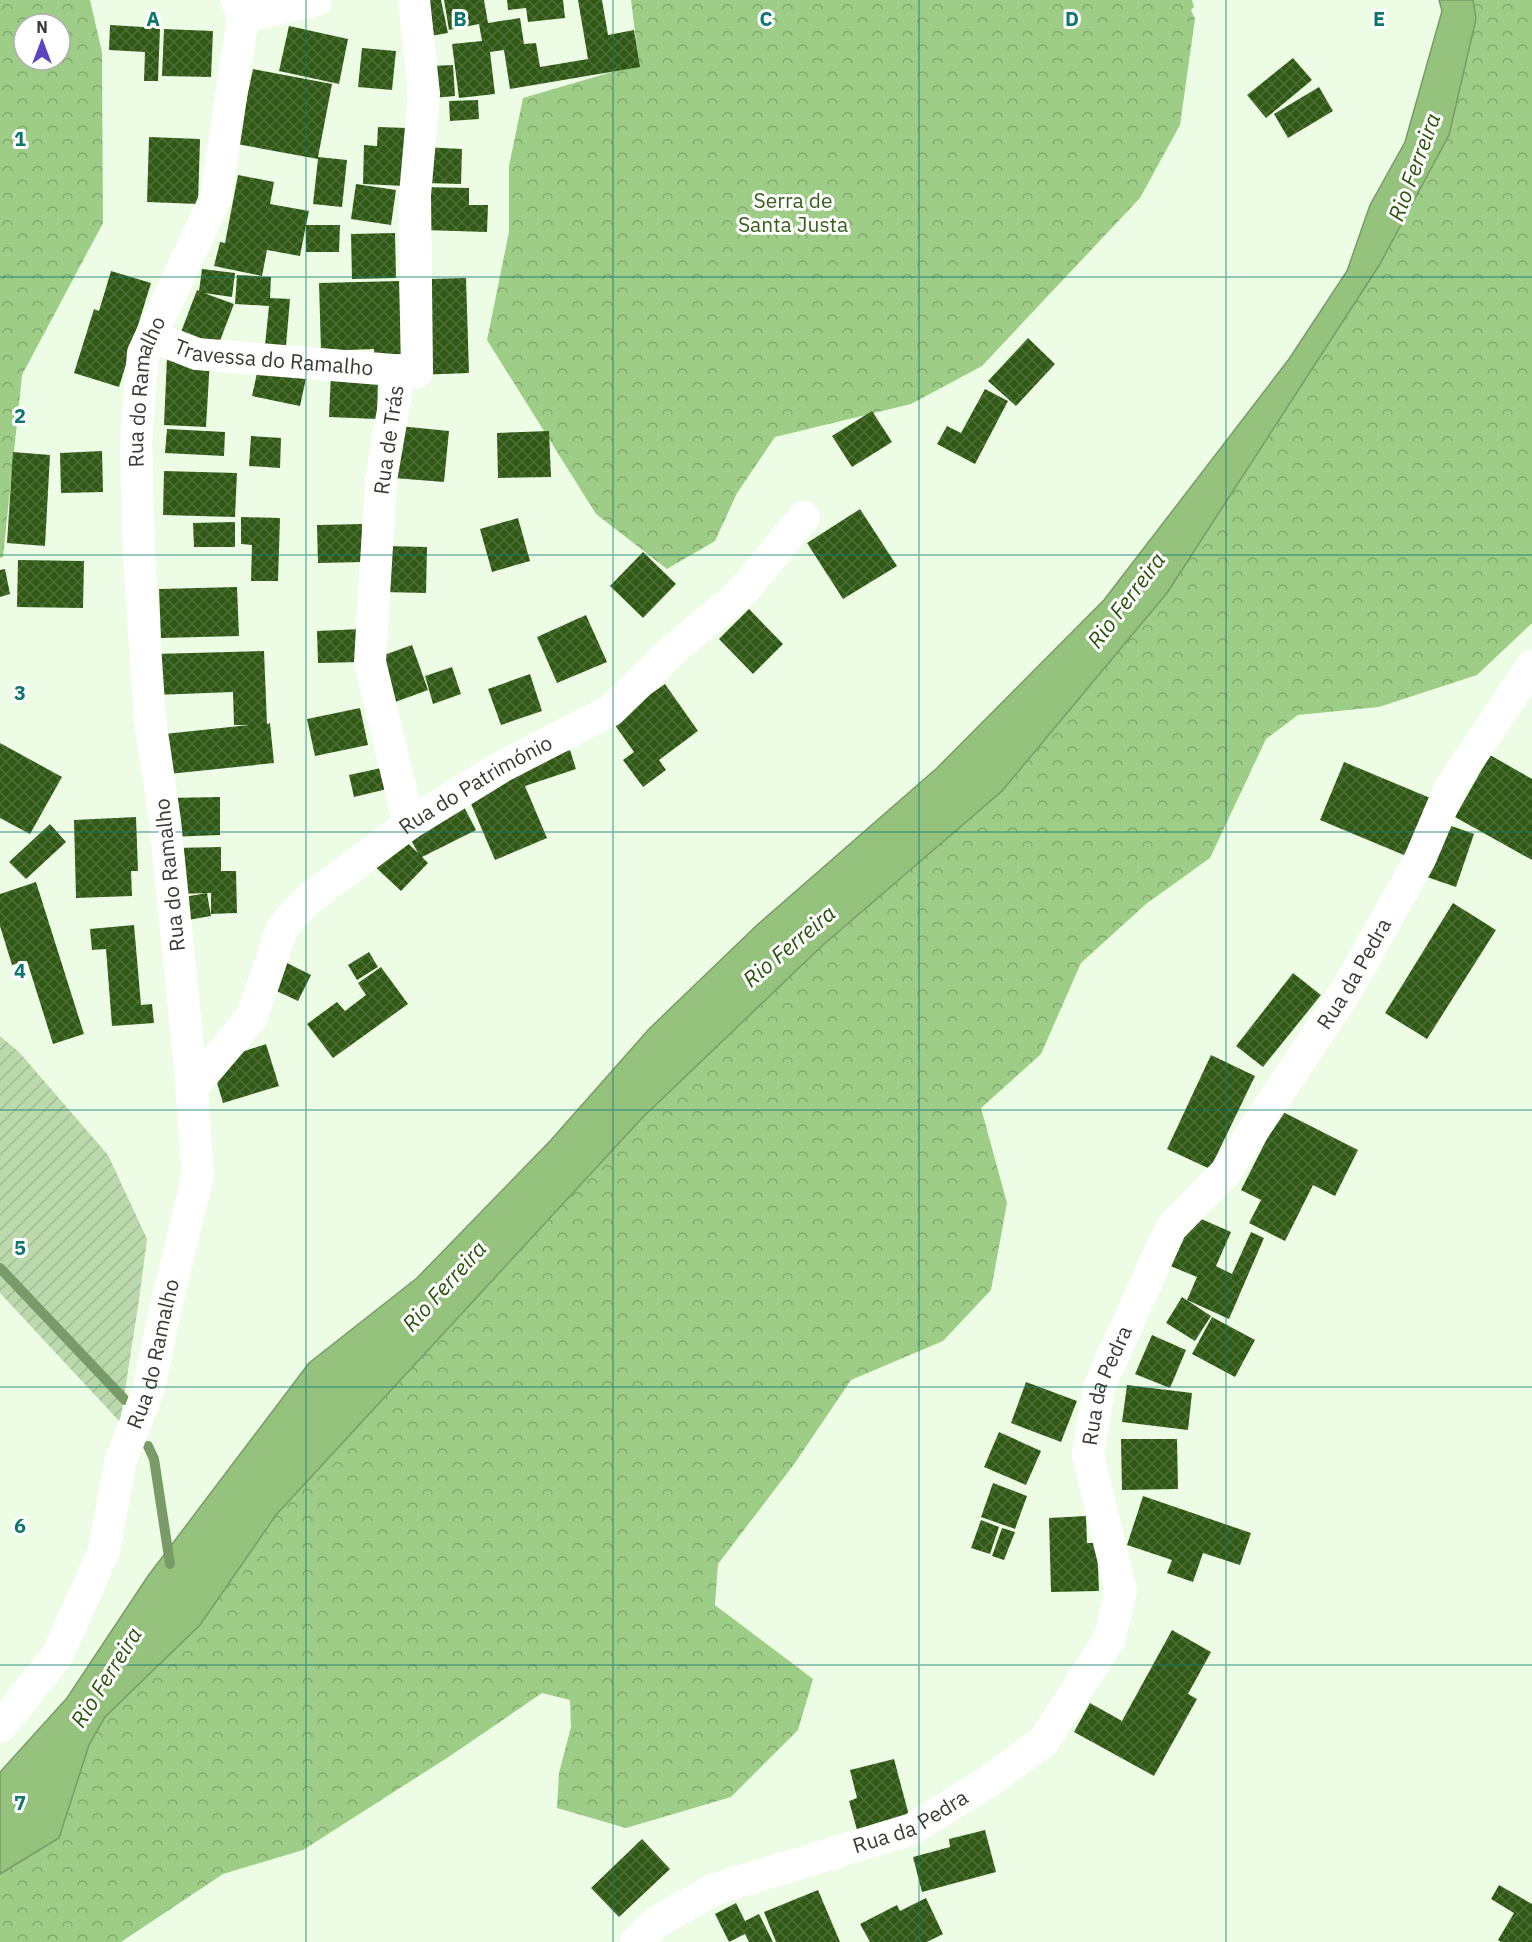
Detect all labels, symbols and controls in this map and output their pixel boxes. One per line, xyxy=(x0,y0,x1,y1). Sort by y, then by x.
text: A xyxy=(146,5,160,32)
text: B xyxy=(453,5,467,32)
text: C xyxy=(759,5,773,32)
text: D xyxy=(1065,5,1079,32)
text: E xyxy=(1373,5,1385,32)
north arrow xyxy=(12,12,72,72)
text: N xyxy=(36,17,48,37)
water label: Rio Ferreira xyxy=(1381,109,1446,225)
text: 1 xyxy=(14,125,26,152)
park label: Serra de Santa Justa xyxy=(738,186,848,238)
street label: Rua do Ramalho xyxy=(121,311,171,468)
street label: Travessa do Ramalho xyxy=(170,331,374,381)
street label: Rua de Trás xyxy=(366,383,410,496)
text: 2 xyxy=(14,402,26,429)
water label: Rio Ferreira xyxy=(1080,546,1171,654)
text: 3 xyxy=(14,679,26,706)
street label: Rua do Património xyxy=(392,728,557,840)
street label: Rua do Ramalho xyxy=(147,797,191,953)
water label: Rio Ferreira xyxy=(736,898,841,993)
street label: Rua da Pedra xyxy=(1310,913,1397,1034)
text: 4 xyxy=(14,957,26,984)
text: 5 xyxy=(14,1234,26,1261)
water label: Rio Ferreira xyxy=(395,1234,492,1337)
street label: Rua do Ramalho xyxy=(120,1276,185,1433)
street label: Rua da Pedra xyxy=(1075,1321,1138,1448)
text: 6 xyxy=(14,1512,26,1539)
water label: Rio Ferreira xyxy=(63,1621,148,1732)
street label: Rua da Pedra xyxy=(849,1783,973,1859)
text: 7 xyxy=(14,1789,26,1816)

